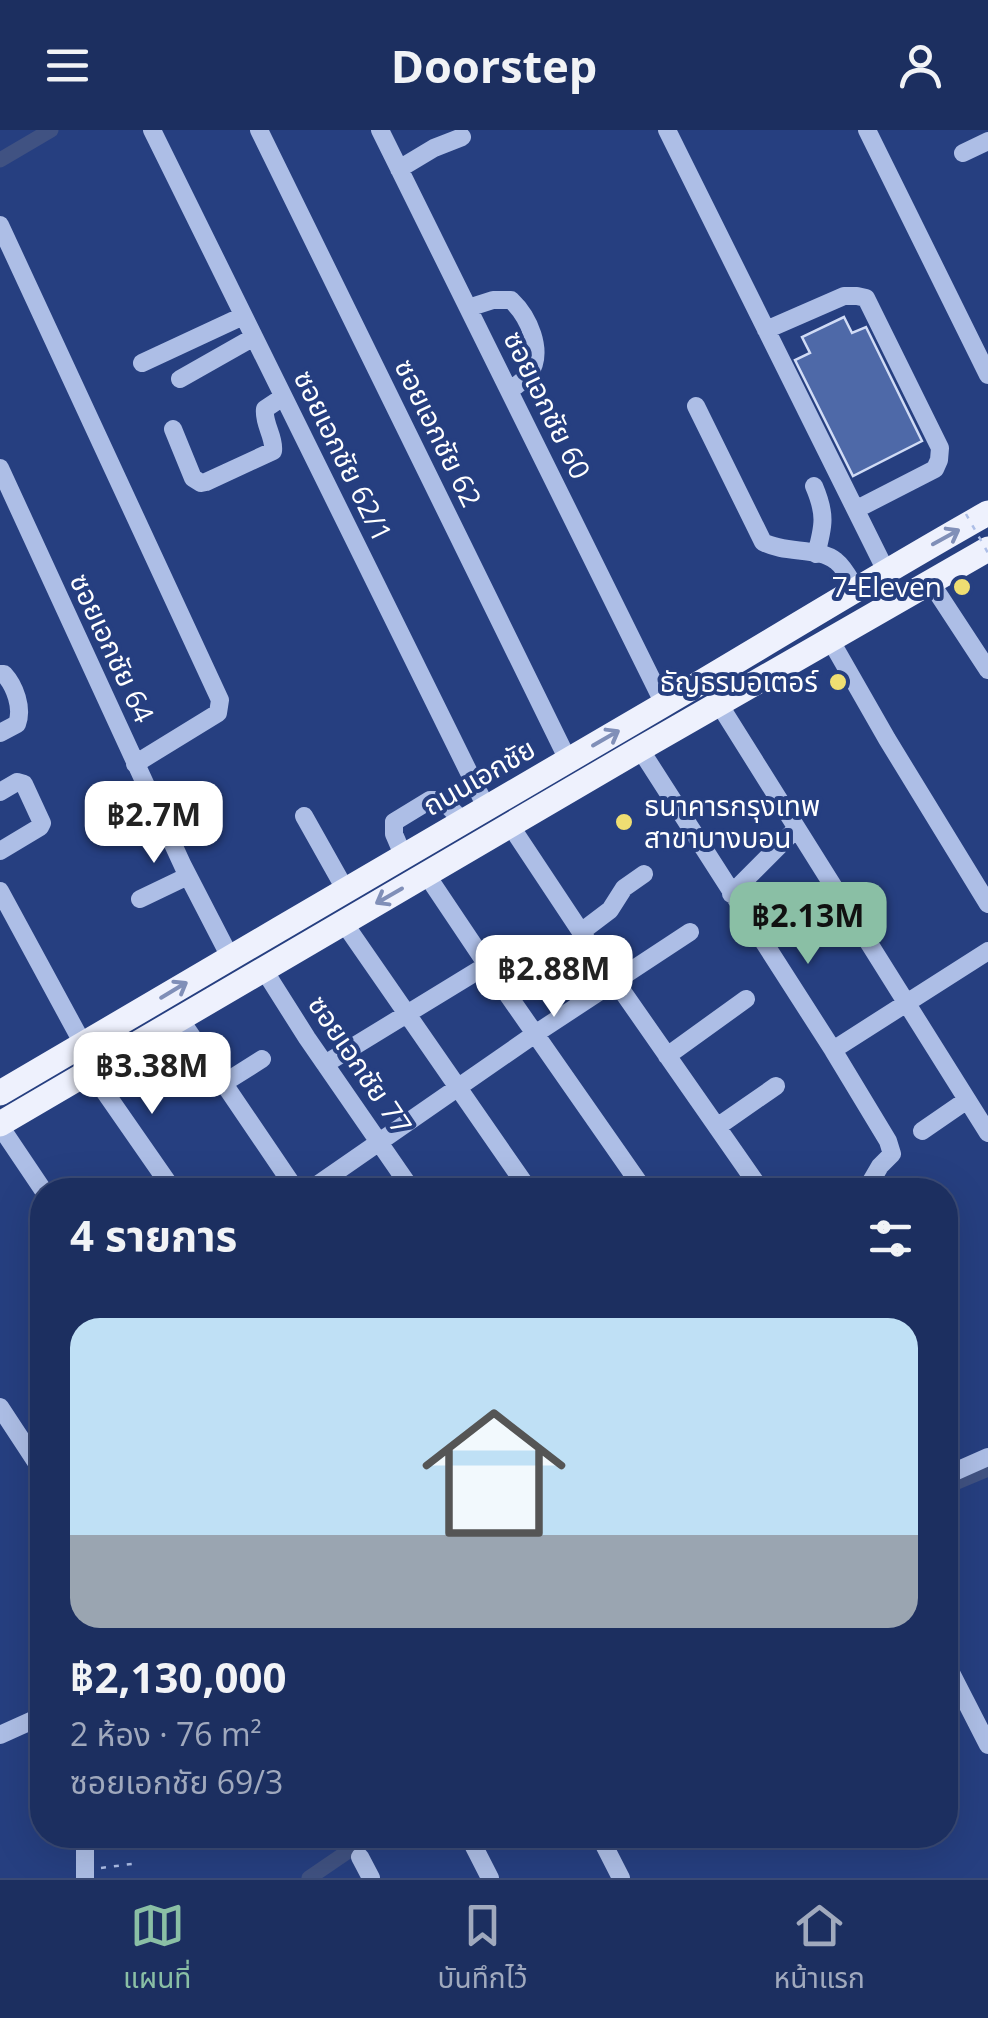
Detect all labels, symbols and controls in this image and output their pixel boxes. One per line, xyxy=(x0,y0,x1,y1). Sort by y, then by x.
text: Doorstep xyxy=(391,35,597,96)
icon: menu xyxy=(40,38,95,93)
icon: person xyxy=(893,38,948,93)
street label: ซอยเอกชัย 60 xyxy=(496,324,600,485)
street label: ซอยเอกชัย 62 xyxy=(387,352,491,513)
street label: ซอยเอกชัย 62/1 xyxy=(286,363,402,548)
one-way arrow xyxy=(931,526,960,546)
street label: ซอยเอกชัย 64 xyxy=(62,567,164,728)
place label: 7-Eleven xyxy=(832,567,942,605)
marker: 7-Eleven xyxy=(951,576,973,598)
place label: ธัญธรมอเตอร์ xyxy=(660,662,819,700)
marker: ธัญธรมอเตอร์ xyxy=(827,671,849,693)
one-way arrow xyxy=(591,727,620,747)
street label: ถนนเอกชัย xyxy=(415,729,542,824)
pin: ฿2.7M xyxy=(84,781,224,866)
place label: ธนาคารกรุงเทพ สาขาบางบอน xyxy=(644,786,820,856)
text: ฿2.7M xyxy=(107,792,201,835)
marker: ธนาคารกรุงเทพ สาขาบางบอน xyxy=(613,811,635,833)
pin: ฿2.13M xyxy=(727,882,889,967)
one-way arrow xyxy=(375,887,404,907)
text: ฿2.13M xyxy=(752,893,864,936)
pin: ฿2.88M xyxy=(473,935,635,1020)
text: ฿2.88M xyxy=(498,946,610,989)
one-way arrow xyxy=(159,980,188,1000)
street label: ซอยเอกชัย 77 xyxy=(300,987,421,1142)
pin: ฿3.38M xyxy=(71,1032,233,1117)
text: ฿3.38M xyxy=(96,1043,208,1086)
text: 4 รายการ xyxy=(70,1206,237,1263)
icon: filters xyxy=(863,1211,918,1266)
icon: home xyxy=(404,1383,584,1563)
text: ฿2,130,000 xyxy=(70,1648,286,1705)
text: 2 ห้อง · 76 m² xyxy=(70,1712,262,1755)
text: ซอยเอกชัย 69/3 xyxy=(70,1760,283,1803)
tab: แผนที่ xyxy=(123,1898,191,2001)
tab: บันทึกไว้ xyxy=(438,1898,528,2001)
tab: หน้าแรก xyxy=(774,1898,865,2001)

